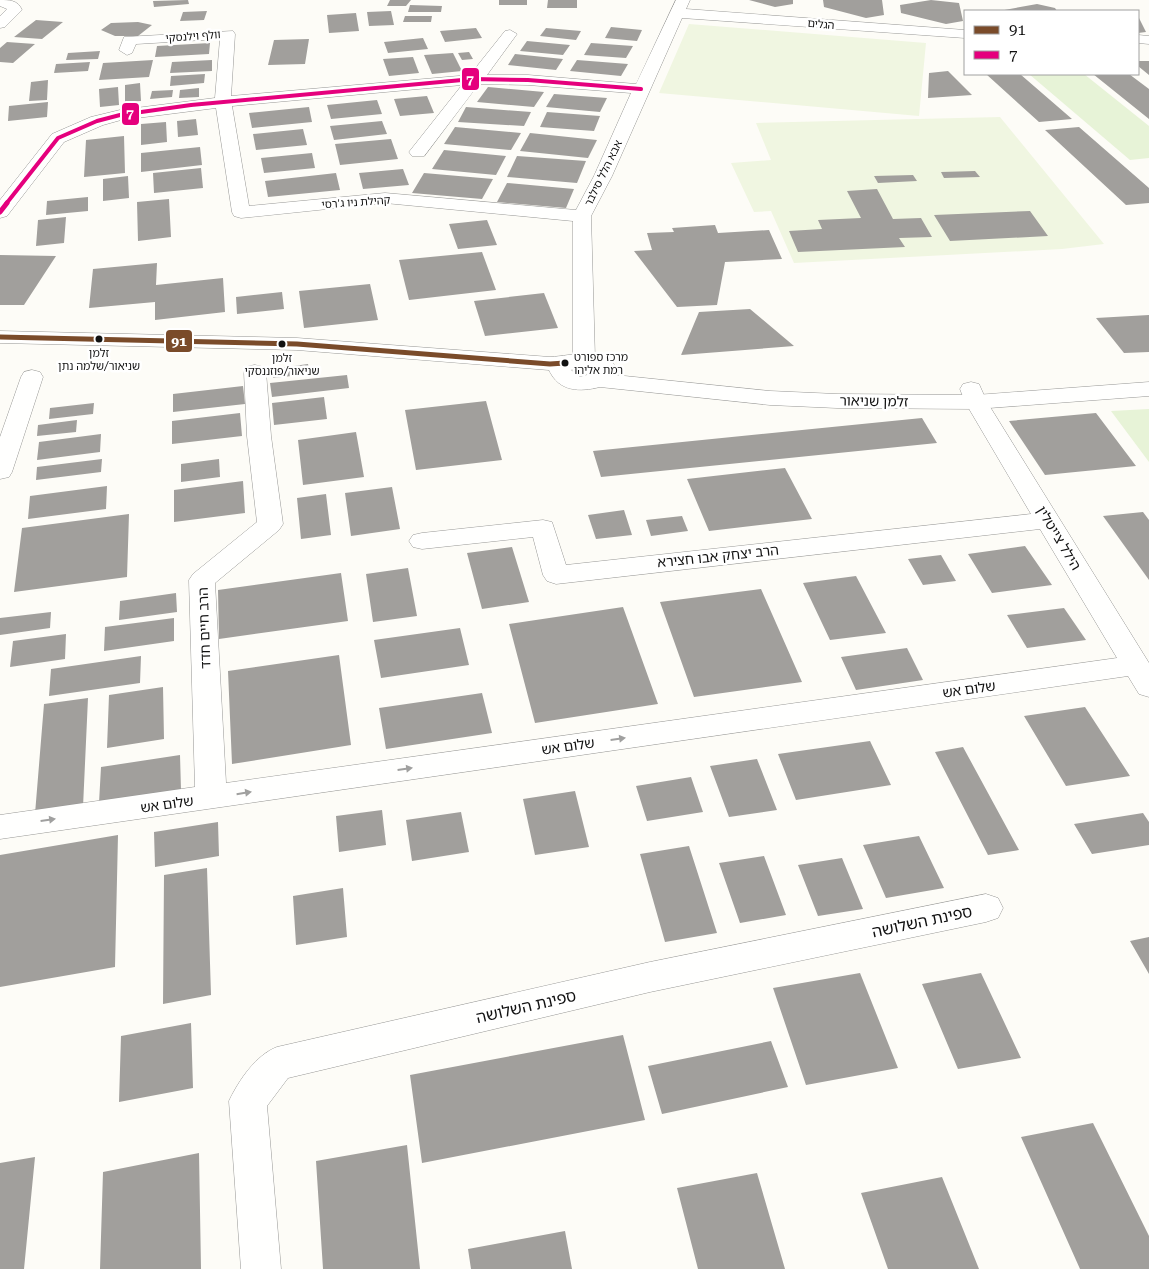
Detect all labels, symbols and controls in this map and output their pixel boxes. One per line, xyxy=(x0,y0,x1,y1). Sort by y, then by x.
legend xyxy=(964,10,1139,75)
street label: הגלים xyxy=(807,17,835,32)
text: 91 xyxy=(1009,21,1026,39)
street label: וולף וילנסקי xyxy=(165,28,221,45)
text: 7 xyxy=(1009,46,1017,64)
line badge: 7 xyxy=(461,67,480,91)
text: 7 xyxy=(466,71,474,87)
line badge: 7 xyxy=(121,102,140,126)
text: 7 xyxy=(126,105,134,121)
street label: אבא הלל סילבר xyxy=(582,138,625,208)
street label: קהילת ניו ג'רסי xyxy=(321,194,391,211)
line badge: 91 xyxy=(165,329,193,353)
text: 91 xyxy=(171,333,187,349)
marker: זלמן שניאור/שלמה נתן xyxy=(94,334,104,344)
marker: זלמן שניאור/פוזננסקי xyxy=(277,339,287,349)
place label: זלמן שניאור/שלמה נתן xyxy=(58,347,140,373)
place label: מרכז ספורט רמת אליהו xyxy=(574,351,628,377)
place label: זלמן שניאור/פוזננסקי xyxy=(245,352,319,378)
marker: מרכז ספורט רמת אליהו xyxy=(560,358,570,368)
street label: זלמן שניאור xyxy=(839,392,909,410)
street label: הילל צייטלין xyxy=(1034,503,1084,573)
street label: הרב יצחק אבו חצירא xyxy=(656,542,780,570)
street label: הרב חיים חדד xyxy=(195,587,213,669)
street label: שלום אש xyxy=(941,677,997,701)
street label: שלום אש xyxy=(540,734,596,758)
one-way arrow xyxy=(610,735,626,743)
one-way arrow xyxy=(397,765,413,773)
one-way arrow xyxy=(236,788,252,796)
street label: שלום אש xyxy=(139,792,195,816)
one-way arrow xyxy=(41,816,57,824)
street label: ספינת השלושה xyxy=(870,902,974,941)
street label: ספינת השלושה xyxy=(474,986,578,1027)

